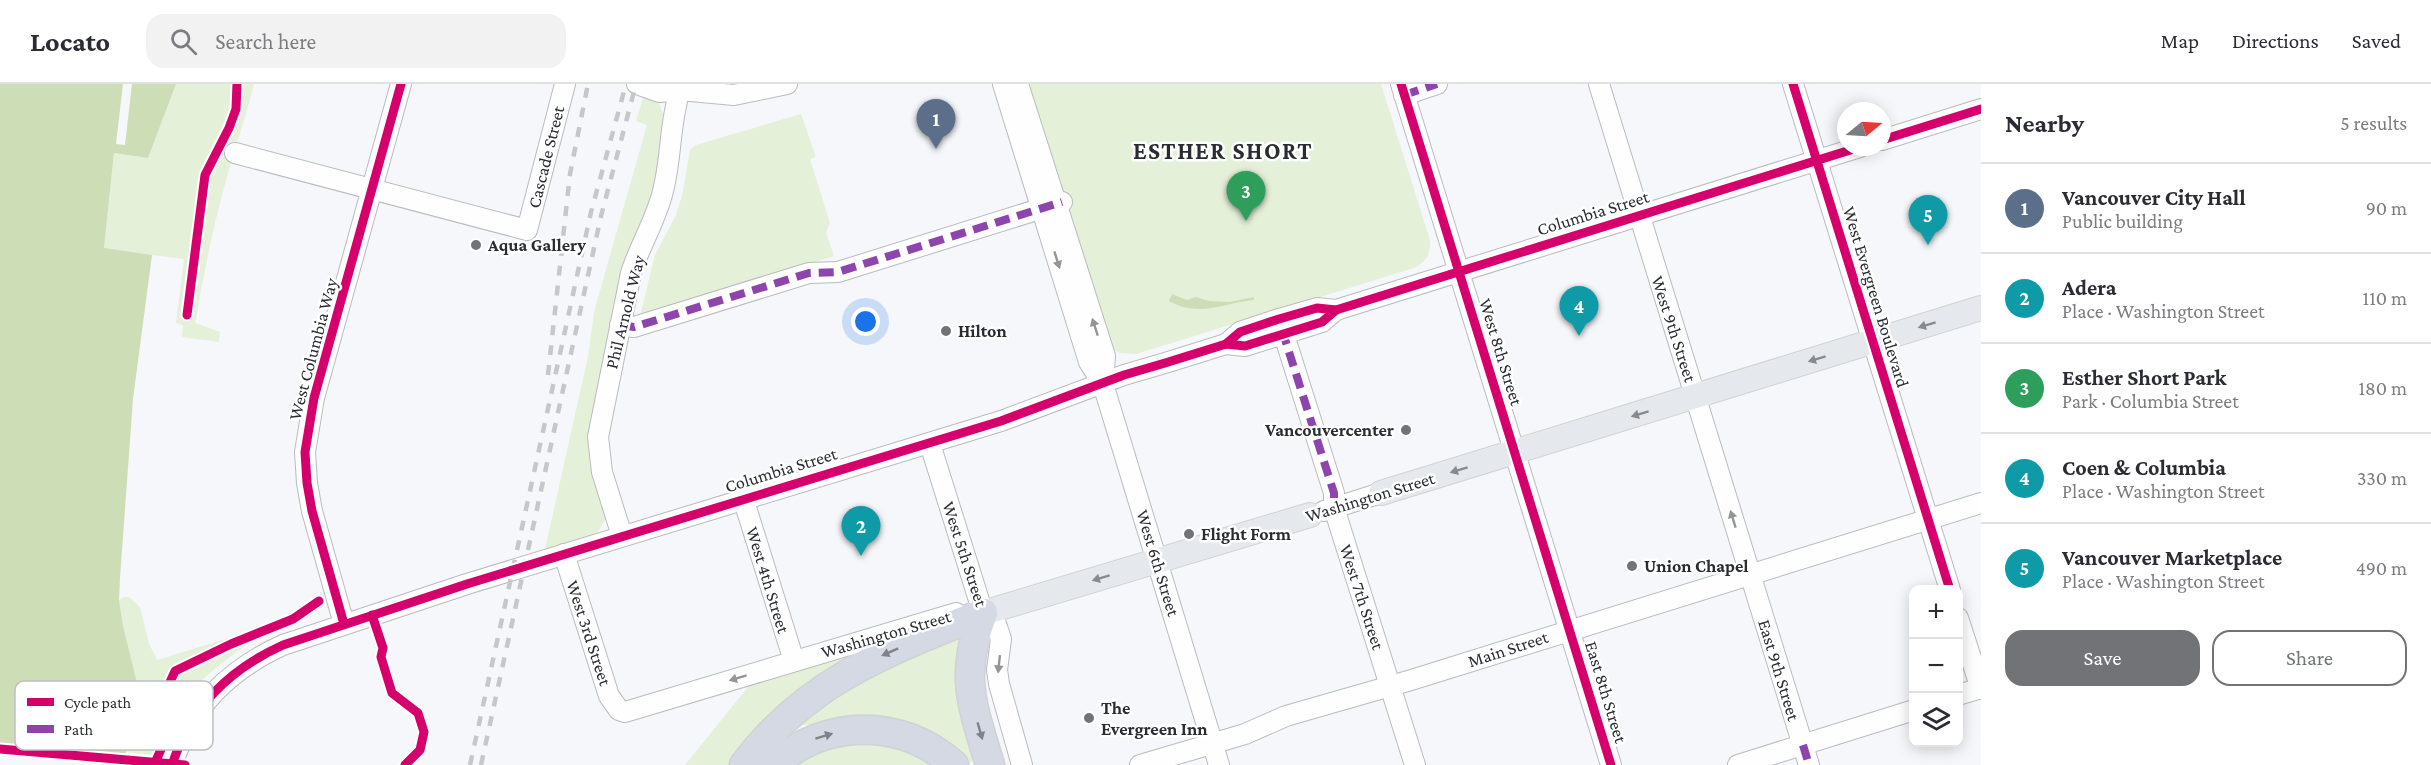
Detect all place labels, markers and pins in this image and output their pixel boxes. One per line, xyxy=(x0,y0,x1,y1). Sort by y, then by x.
pin: 1 xyxy=(916,100,956,149)
pin: 3 xyxy=(1226,172,1266,221)
pin: 5 xyxy=(1908,196,1948,245)
place label: Aqua Gallery xyxy=(487,235,586,255)
marker: Aqua Gallery xyxy=(469,238,483,252)
pin: 4 xyxy=(1560,286,1598,336)
place label: Hilton xyxy=(958,321,1007,341)
marker: Hilton xyxy=(939,324,953,338)
place label: Vancouvercenter xyxy=(1264,420,1394,440)
marker: Vancouvercenter xyxy=(1399,423,1413,437)
pin: 2 xyxy=(842,506,880,556)
place label: Flight Form xyxy=(1201,524,1292,544)
marker: Flight Form xyxy=(1182,527,1196,541)
place label: Union Chapel xyxy=(1644,556,1749,576)
marker: Union Chapel xyxy=(1625,559,1639,573)
place label: The Evergreen Inn xyxy=(1101,698,1208,739)
marker: The Evergreen Inn xyxy=(1082,711,1096,725)

